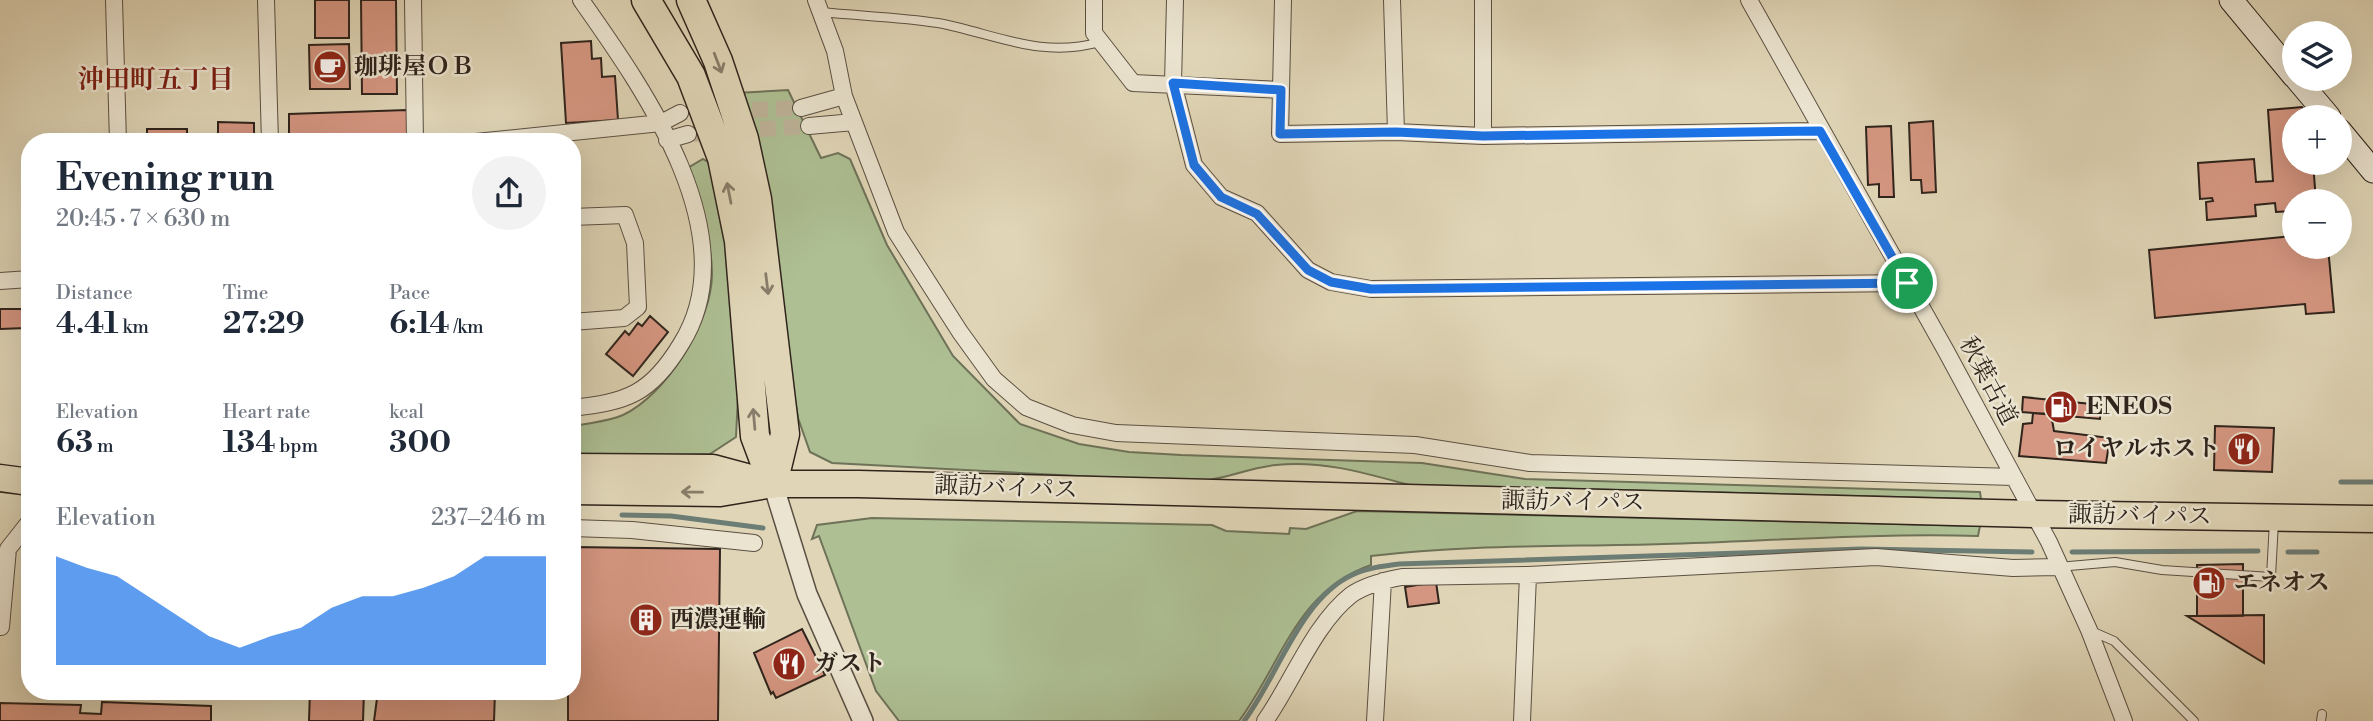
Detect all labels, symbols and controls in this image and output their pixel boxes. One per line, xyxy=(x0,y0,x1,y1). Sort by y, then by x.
map controls xyxy=(2282,21,2352,259)
button: layers xyxy=(2282,21,2352,91)
cafe icon: 珈琲屋ＯＢ xyxy=(311,48,349,86)
one-way arrow xyxy=(712,51,725,73)
place label: 珈琲屋ＯＢ xyxy=(354,52,474,82)
district label: 沖田町五丁目 xyxy=(78,64,234,96)
button: + xyxy=(2282,105,2352,175)
text: Evening run xyxy=(56,155,274,202)
button: share xyxy=(472,156,546,230)
one-way arrow xyxy=(722,182,736,205)
button: − xyxy=(2282,189,2352,259)
text: 20:45 · 7 × 630 m xyxy=(56,205,230,233)
pin xyxy=(1877,253,1937,313)
icon: arrive xyxy=(1888,264,1926,302)
one-way arrow xyxy=(761,272,774,295)
text: Distance xyxy=(56,281,133,305)
text: Time xyxy=(223,281,268,305)
text: Pace xyxy=(389,281,430,305)
text: 4.41 xyxy=(56,305,118,343)
text: 27:29 xyxy=(223,305,305,343)
text: 6:14 xyxy=(389,305,450,343)
text: km xyxy=(118,315,149,339)
text: /km xyxy=(450,315,484,339)
street label: 秋葉古道 xyxy=(1952,332,2024,430)
fuel station icon: ENEOS xyxy=(2042,388,2080,426)
place label: ENEOS xyxy=(2086,392,2172,422)
text: Elevation xyxy=(56,400,138,424)
text: Heart rate xyxy=(223,400,310,424)
text: kcal xyxy=(389,400,424,424)
one-way arrow xyxy=(747,408,760,430)
text: 63 xyxy=(56,424,93,462)
text: 134 xyxy=(223,424,276,462)
text: 300 xyxy=(389,424,451,462)
restaurant icon: ロイヤルホスト xyxy=(2225,430,2263,468)
text: m xyxy=(93,434,114,458)
text: bpm xyxy=(276,434,318,458)
place label: ロイヤルホスト xyxy=(2053,434,2220,464)
street label: 諏訪バイパス xyxy=(934,471,1078,505)
one-way arrow xyxy=(681,486,704,499)
street label: 諏訪バイパス xyxy=(1501,486,1645,518)
street label: 諏訪バイパス xyxy=(2068,500,2212,532)
text: Elevation xyxy=(56,504,156,532)
text: 237–246 m xyxy=(431,504,546,532)
fuel station icon: エネオス xyxy=(2190,564,2228,602)
place label: エネオス xyxy=(2234,568,2330,598)
building icon: 西濃運輸 xyxy=(627,601,665,639)
place label: 西濃運輸 xyxy=(670,605,766,635)
restaurant icon: ガスト xyxy=(770,645,808,683)
place label: ガスト xyxy=(814,649,886,679)

